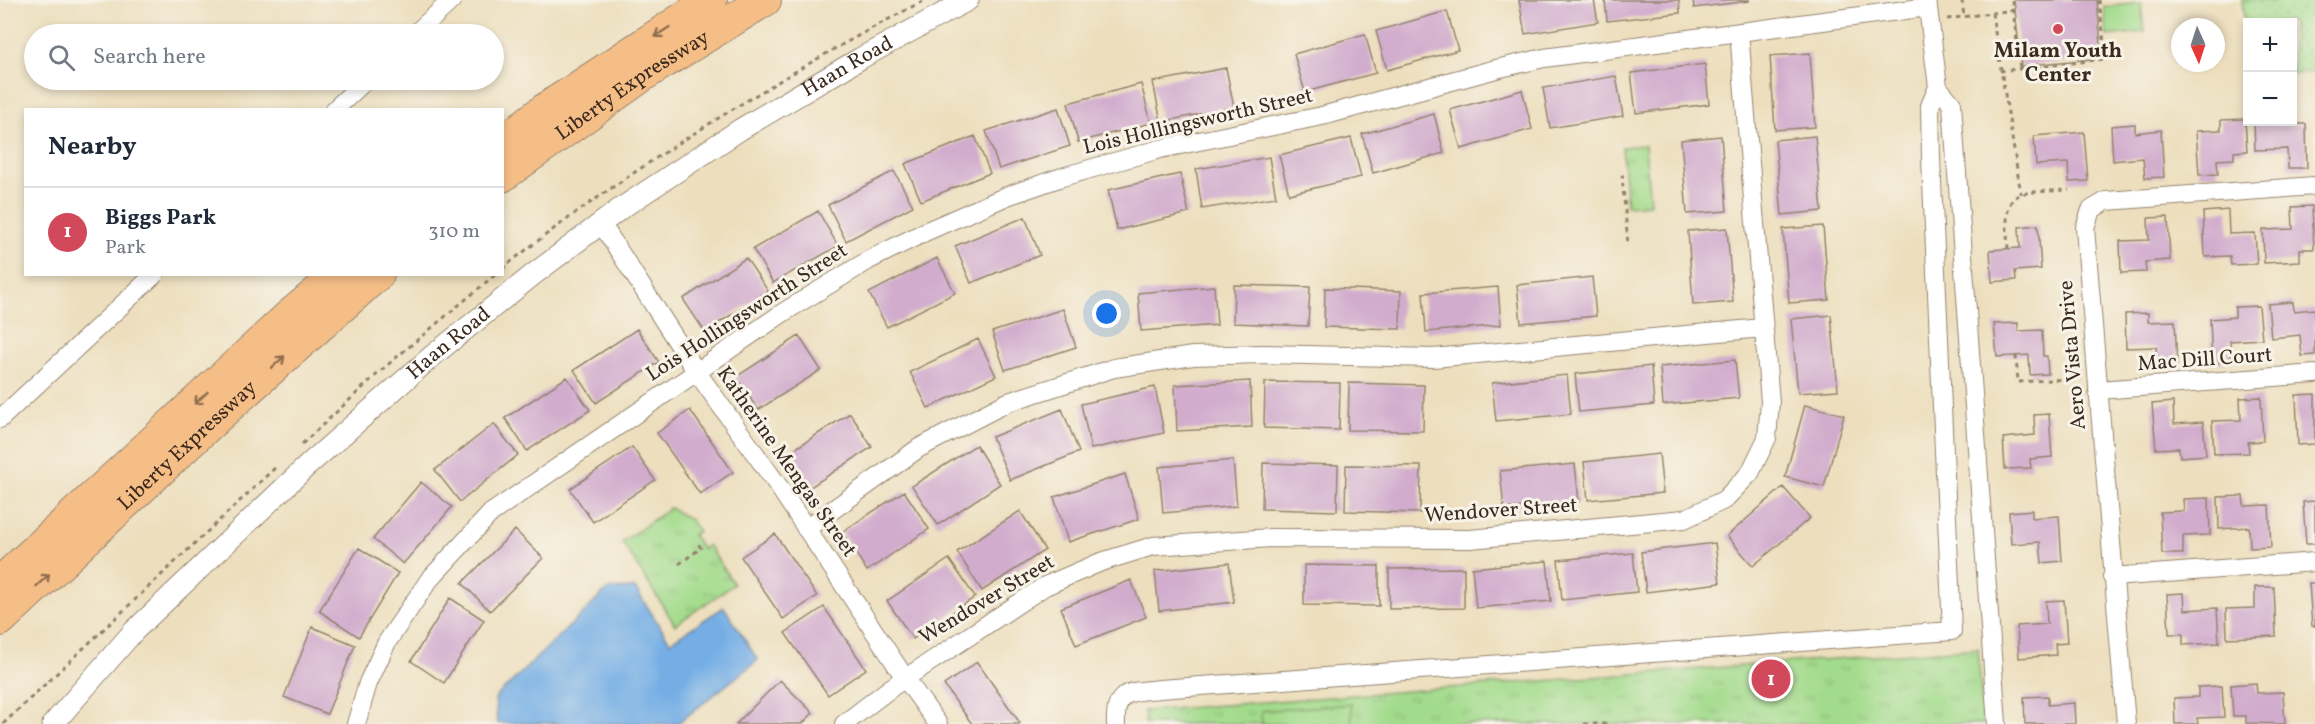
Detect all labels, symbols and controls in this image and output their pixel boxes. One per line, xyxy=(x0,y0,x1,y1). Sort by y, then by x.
north arrow xyxy=(2171,18,2225,72)
map controls xyxy=(2243,18,2297,126)
button: + xyxy=(2243,18,2297,72)
marker: Milam Youth Center xyxy=(2051,22,2065,36)
street label: Liberty Expressway xyxy=(550,23,716,148)
search box xyxy=(24,24,504,90)
one-way arrow xyxy=(654,26,671,38)
street label: Haan Road xyxy=(796,29,898,104)
place label: Milam Youth Center xyxy=(1994,37,2123,90)
icon: search xyxy=(45,41,78,74)
text: Search here xyxy=(93,42,206,73)
button: − xyxy=(2243,72,2297,126)
street label: Lois Hollingsworth Street xyxy=(1080,81,1316,163)
text: Nearby xyxy=(48,129,137,165)
text: Biggs Park xyxy=(105,203,216,234)
text: 1 xyxy=(63,218,72,246)
text: 310 m xyxy=(428,218,480,246)
text: Park xyxy=(105,234,146,262)
street label: Lois Hollingsworth Street xyxy=(641,237,853,389)
street label: Aero Vista Drive xyxy=(2052,279,2094,431)
your location xyxy=(1092,299,1121,328)
street label: Haan Road xyxy=(400,300,497,386)
street label: Mac Dill Court xyxy=(2137,341,2273,379)
one-way arrow xyxy=(271,355,286,369)
street label: Katherine Mengas Street xyxy=(709,361,863,563)
street label: Liberty Expressway xyxy=(111,373,264,517)
one-way arrow xyxy=(194,390,209,405)
street label: Wendover Street xyxy=(1423,491,1579,531)
street label: Wendover Street xyxy=(914,548,1060,652)
one-way arrow xyxy=(35,573,50,587)
pin: 1 xyxy=(1752,656,1790,702)

